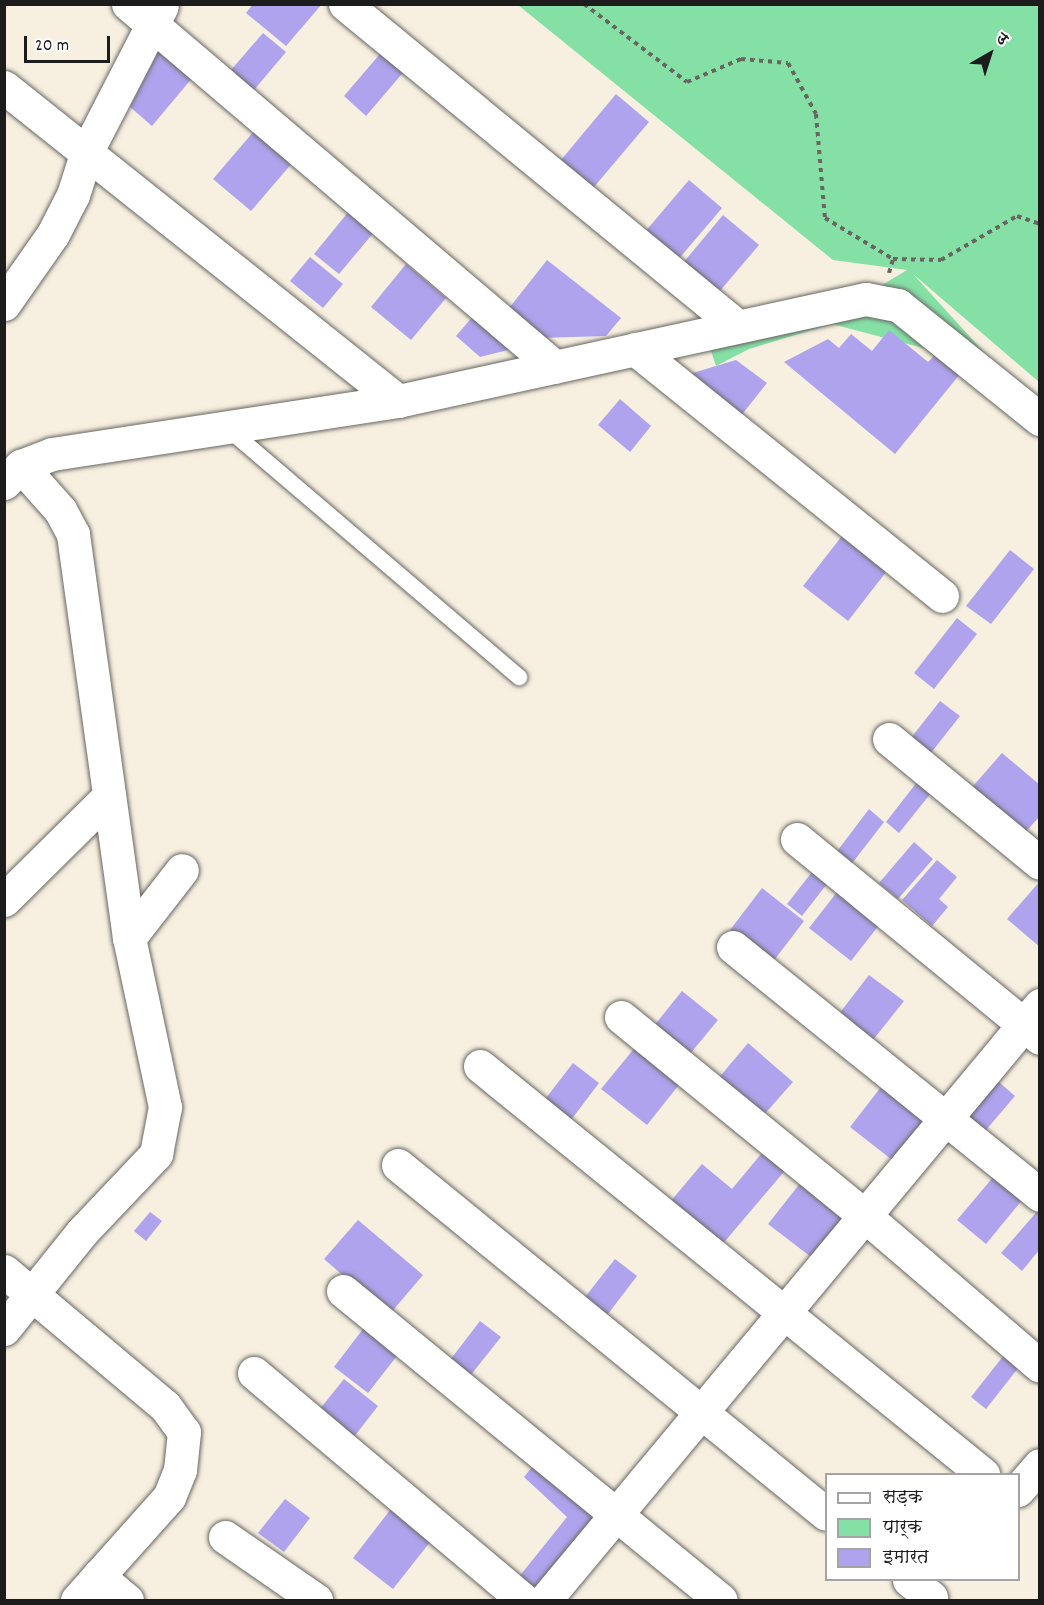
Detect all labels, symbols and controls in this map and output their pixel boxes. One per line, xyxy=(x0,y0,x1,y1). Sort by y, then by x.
scale bar xyxy=(27,24,112,62)
north arrow xyxy=(960,24,1020,84)
text: उ xyxy=(991,28,1012,51)
text: 20 m xyxy=(35,34,69,59)
legend xyxy=(825,1473,1020,1581)
text: सड़क xyxy=(883,1486,923,1511)
text: पार्क xyxy=(883,1516,922,1541)
text: इमारत xyxy=(883,1546,929,1571)

